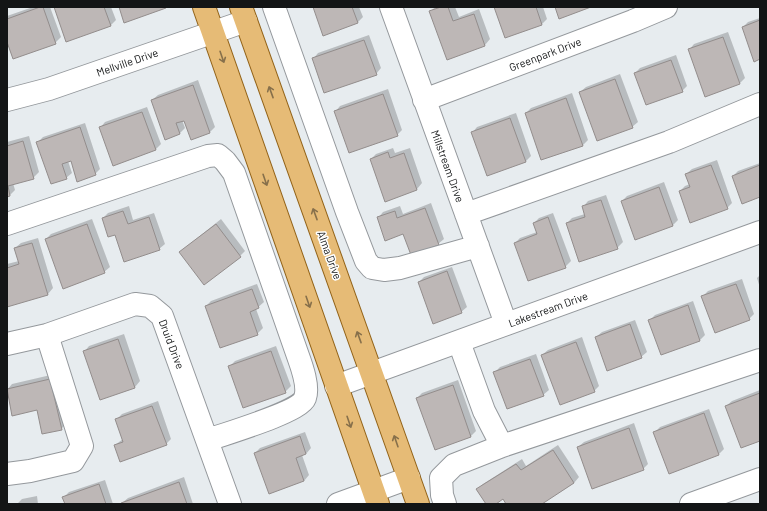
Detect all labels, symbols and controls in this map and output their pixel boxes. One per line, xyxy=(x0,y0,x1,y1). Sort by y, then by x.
street label: Greenpark Drive xyxy=(507,34,583,74)
street label: Mellville Drive xyxy=(94,45,160,79)
one-way arrow xyxy=(219,50,226,63)
one-way arrow xyxy=(267,86,275,98)
street label: Millstream Drive xyxy=(429,128,467,204)
one-way arrow xyxy=(262,173,269,186)
one-way arrow xyxy=(311,208,318,221)
street label: Alma Drive xyxy=(315,229,345,281)
street label: Lakestream Drive xyxy=(507,289,590,329)
one-way arrow xyxy=(304,296,312,308)
street label: Druid Drive xyxy=(157,317,187,371)
one-way arrow xyxy=(354,331,362,343)
one-way arrow xyxy=(346,416,354,428)
one-way arrow xyxy=(392,435,399,448)

